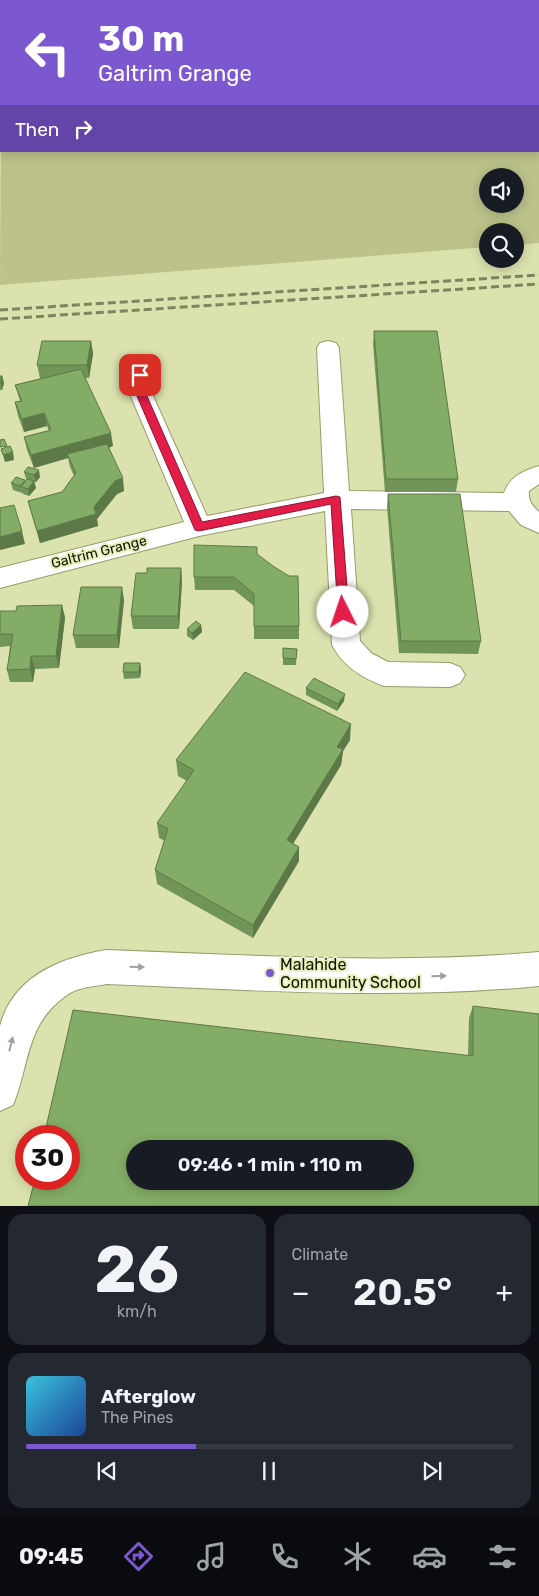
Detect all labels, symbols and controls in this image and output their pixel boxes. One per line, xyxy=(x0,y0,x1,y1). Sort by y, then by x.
text: 30 m xyxy=(98,18,184,60)
icon: left xyxy=(15,20,80,85)
text: Galtrim Grange xyxy=(98,60,252,87)
icon: right xyxy=(69,115,97,143)
text: Then xyxy=(15,118,59,141)
map controls xyxy=(479,168,524,268)
button: sound xyxy=(479,168,524,213)
button: search xyxy=(479,223,524,268)
pin xyxy=(119,354,161,396)
icon: arrive xyxy=(126,361,154,389)
street label: Galtrim Grange xyxy=(49,532,149,572)
position arrow xyxy=(316,585,368,637)
place label: Malahide Community School xyxy=(280,955,421,992)
one-way arrow xyxy=(129,964,145,972)
marker: Malahide Community School xyxy=(264,967,276,979)
one-way arrow xyxy=(431,972,447,980)
one-way arrow xyxy=(7,1037,15,1052)
speed limit sign: 30 xyxy=(15,1125,80,1190)
text: 09:46 · 1 min · 110 m xyxy=(178,1153,362,1176)
text: 26 xyxy=(94,1231,179,1308)
text: Climate xyxy=(292,1245,348,1264)
text: 20.5° xyxy=(353,1269,452,1315)
text: − xyxy=(292,1276,310,1309)
text: + xyxy=(496,1276,513,1309)
text: km/h xyxy=(117,1302,157,1321)
text: Afterglow xyxy=(101,1385,196,1408)
text: The Pines xyxy=(101,1408,174,1427)
icon: previous xyxy=(93,1457,121,1485)
icon: pause xyxy=(255,1457,283,1485)
icon: next xyxy=(418,1457,446,1485)
icon: directions xyxy=(121,1539,156,1574)
icon: music xyxy=(194,1539,229,1574)
icon: phone xyxy=(267,1539,302,1574)
icon: climate xyxy=(340,1539,375,1574)
icon: car xyxy=(412,1539,447,1574)
icon: filters xyxy=(485,1539,520,1574)
text: 09:45 xyxy=(19,1543,84,1570)

